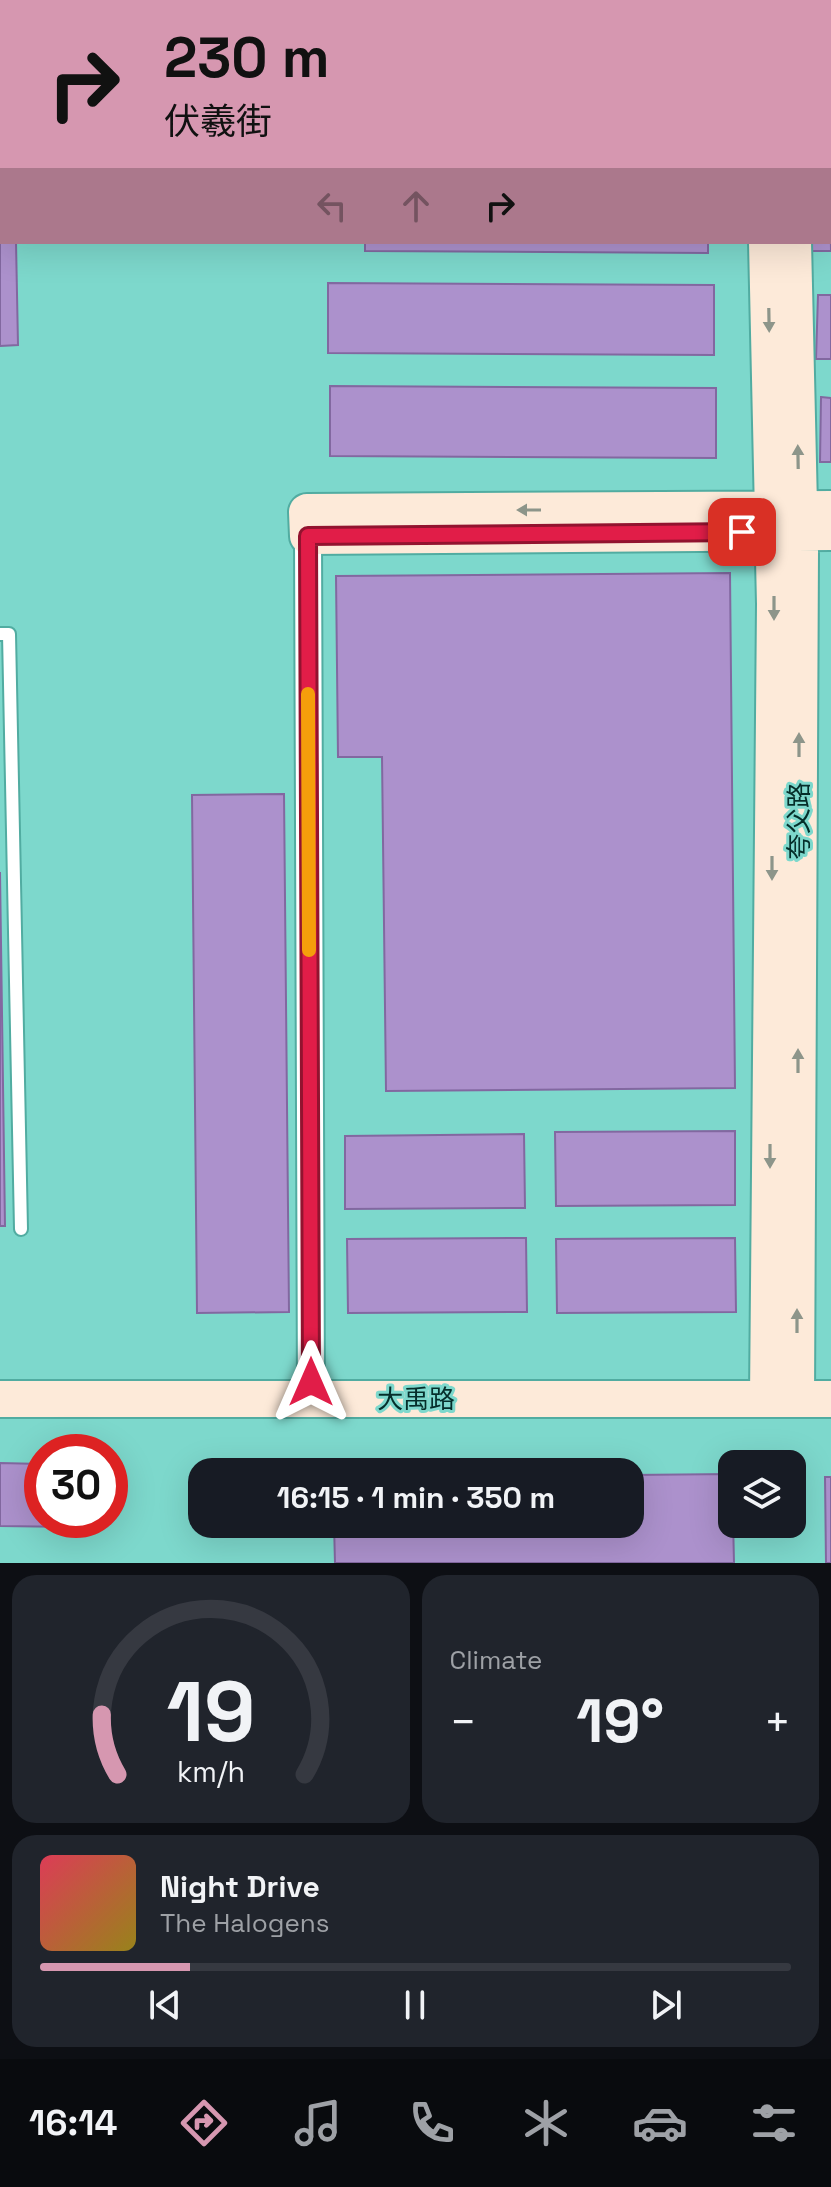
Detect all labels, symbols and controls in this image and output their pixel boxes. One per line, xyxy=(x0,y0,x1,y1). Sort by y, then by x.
text: 230 m xyxy=(164,22,330,93)
icon: right xyxy=(32,32,136,136)
text: 伏羲街 xyxy=(164,99,272,145)
icon: left xyxy=(310,184,354,228)
icon: ahead xyxy=(394,184,438,228)
icon: right xyxy=(478,184,522,228)
one-way arrow xyxy=(762,308,775,333)
one-way arrow xyxy=(791,444,804,469)
pin xyxy=(708,498,776,566)
one-way arrow xyxy=(516,504,541,516)
icon: arrive xyxy=(720,510,764,554)
one-way arrow xyxy=(768,596,780,621)
one-way arrow xyxy=(793,732,805,757)
street label: 夸父路 xyxy=(782,782,816,860)
one-way arrow xyxy=(766,856,778,881)
one-way arrow xyxy=(792,1048,804,1073)
one-way arrow xyxy=(764,1144,776,1169)
one-way arrow xyxy=(790,1308,803,1333)
position arrow xyxy=(269,1340,353,1424)
street label: 大禹路 xyxy=(377,1382,455,1416)
speed limit sign: 30 xyxy=(24,1434,128,1538)
map controls xyxy=(718,1450,806,1538)
button: layers xyxy=(718,1450,806,1538)
text: 16:15 · 1 min · 350 m xyxy=(277,1478,555,1517)
text: Climate xyxy=(450,1643,542,1677)
text: 19 xyxy=(166,1659,255,1765)
text: 19° xyxy=(576,1683,664,1760)
text: − xyxy=(450,1694,477,1750)
text: + xyxy=(764,1694,791,1750)
text: km/h xyxy=(177,1754,245,1790)
text: Night Drive xyxy=(160,1867,320,1906)
text: The Halogens xyxy=(160,1906,329,1940)
icon: previous xyxy=(143,1983,187,2027)
icon: pause xyxy=(393,1983,437,2027)
icon: next xyxy=(644,1983,688,2027)
icon: directions xyxy=(176,2095,232,2151)
icon: music xyxy=(290,2095,346,2151)
icon: phone xyxy=(404,2095,460,2151)
icon: climate xyxy=(518,2095,574,2151)
icon: car xyxy=(632,2095,688,2151)
icon: filters xyxy=(746,2095,802,2151)
text: 16:14 xyxy=(29,2100,117,2146)

